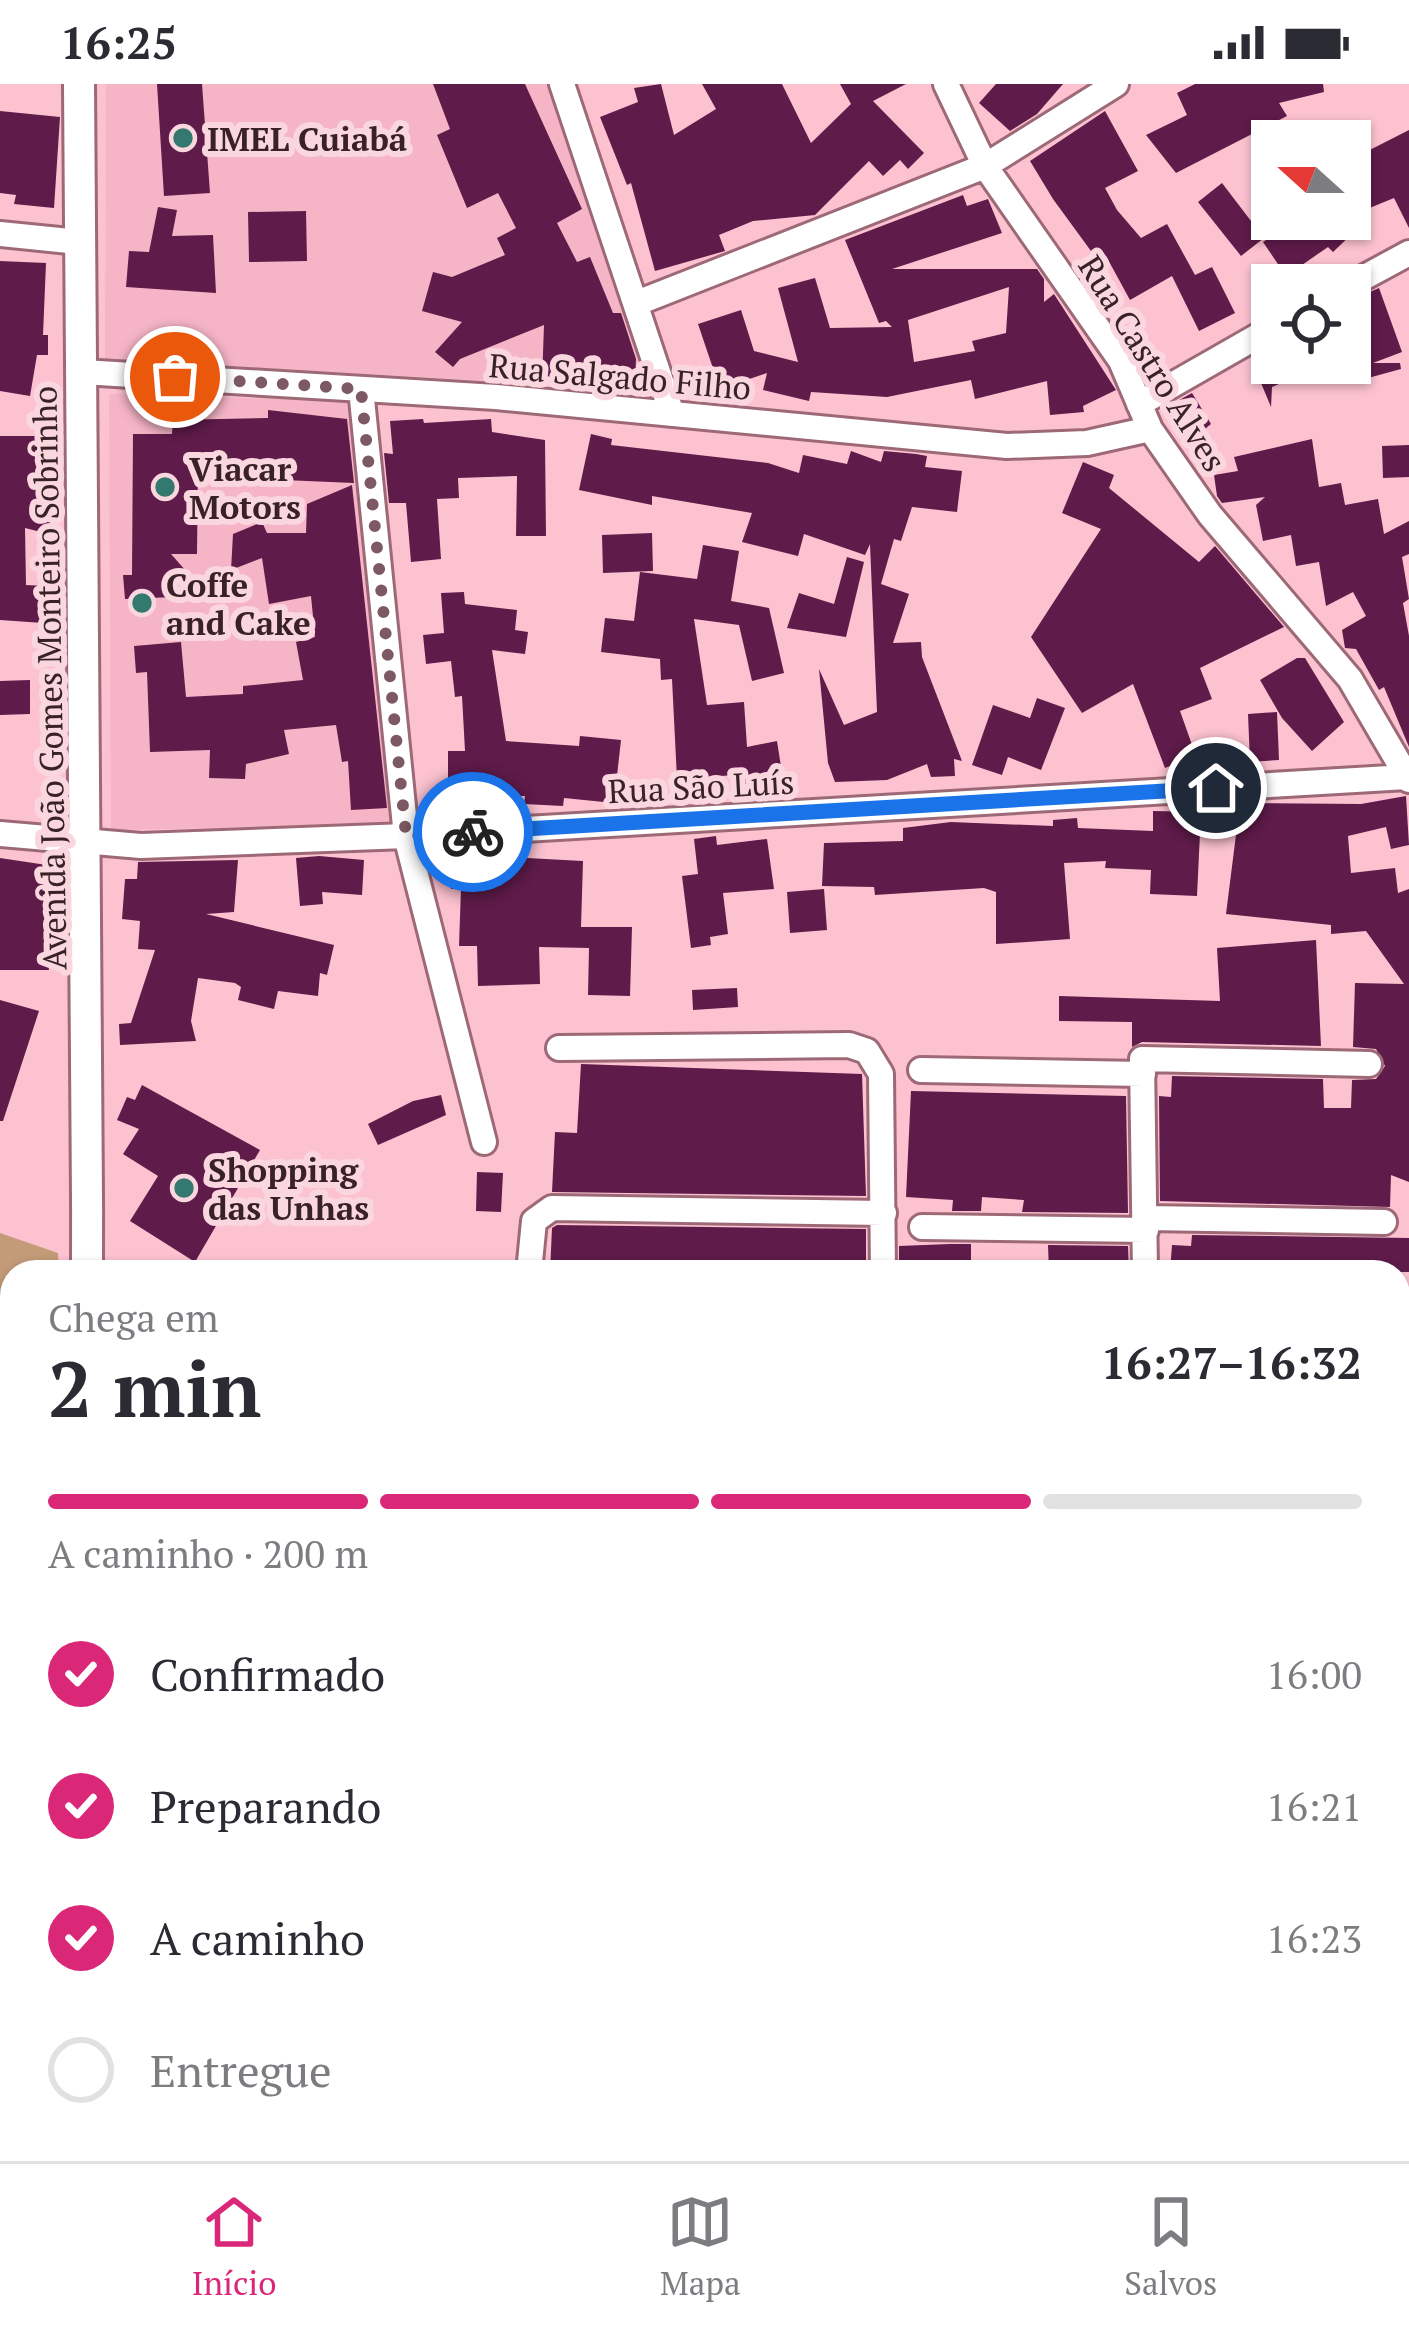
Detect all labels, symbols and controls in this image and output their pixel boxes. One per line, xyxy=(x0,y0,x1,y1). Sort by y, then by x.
text: 16:25 xyxy=(60,12,177,72)
place label: IMEL Cuiabá xyxy=(207,117,407,160)
north arrow xyxy=(1251,120,1371,240)
map controls xyxy=(1251,120,1371,384)
marker: IMEL Cuiabá xyxy=(170,125,196,151)
street label: Rua Castro Alves xyxy=(1069,247,1237,479)
button: locate xyxy=(1251,264,1371,384)
pin xyxy=(124,326,226,428)
street label: Rua Salgado Filho xyxy=(487,343,753,409)
icon: bag xyxy=(142,344,208,410)
street label: Avenida João Gomes Monteiro Sobrinho xyxy=(22,386,76,970)
place label: Viacar Motors xyxy=(189,447,301,528)
marker: Viacar Motors xyxy=(152,474,178,500)
place label: Coffe and Cake xyxy=(166,563,311,644)
marker: Coffe and Cake xyxy=(129,590,155,616)
pin xyxy=(1165,737,1267,839)
icon: home xyxy=(1183,755,1249,821)
street label: Rua São Luís xyxy=(607,760,795,812)
courier xyxy=(413,772,533,892)
icon: bike xyxy=(440,799,506,865)
place label: Shopping das Unhas xyxy=(208,1148,369,1229)
marker: Shopping das Unhas xyxy=(171,1175,197,1201)
text: Chega em xyxy=(48,1291,219,1343)
text: 16:27–16:32 xyxy=(1101,1332,1362,1392)
text: 2 min xyxy=(48,1336,261,1439)
text: A caminho · 200 m xyxy=(48,1527,368,1579)
icon: check xyxy=(48,1641,114,1707)
text: Confirmado xyxy=(150,1644,385,1704)
text: 16:00 xyxy=(1266,1648,1362,1700)
icon: check xyxy=(48,1773,114,1839)
text: Preparando xyxy=(150,1776,381,1836)
text: 16:21 xyxy=(1266,1780,1362,1832)
icon: check xyxy=(48,1905,114,1971)
text: A caminho xyxy=(150,1908,365,1968)
text: 16:23 xyxy=(1266,1912,1362,1964)
text: Entregue xyxy=(150,2040,332,2100)
tab: Início xyxy=(192,2189,277,2304)
tab: Mapa xyxy=(660,2189,741,2304)
tab: Salvos xyxy=(1124,2189,1217,2304)

